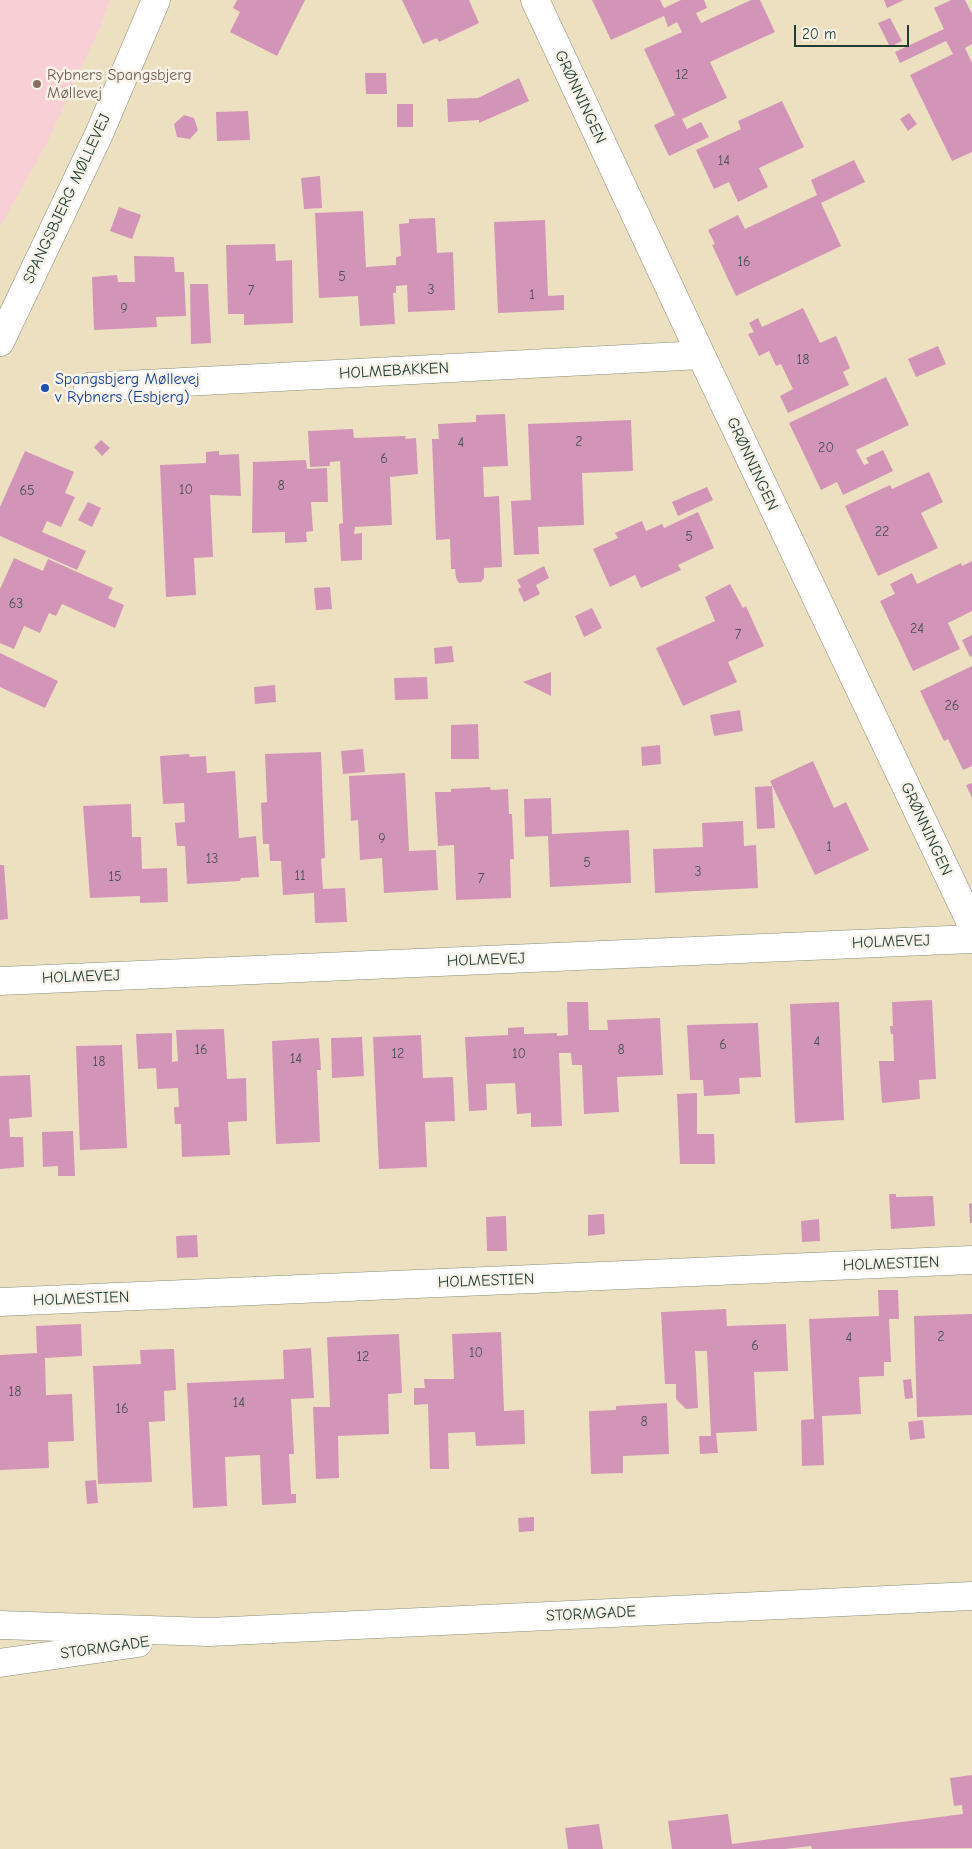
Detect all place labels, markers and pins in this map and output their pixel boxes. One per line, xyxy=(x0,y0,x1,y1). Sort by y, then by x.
place label: Rybners Spangsbjerg Møllevej xyxy=(47,65,192,103)
marker: Rybners Spangsbjerg Møllevej xyxy=(31,78,43,90)
place label: Spangsbjerg Møllevej v Rybners (Esbjerg) xyxy=(55,369,200,407)
marker: Spangsbjerg Møllevej v Rybners (Esbjerg) xyxy=(39,382,51,394)

